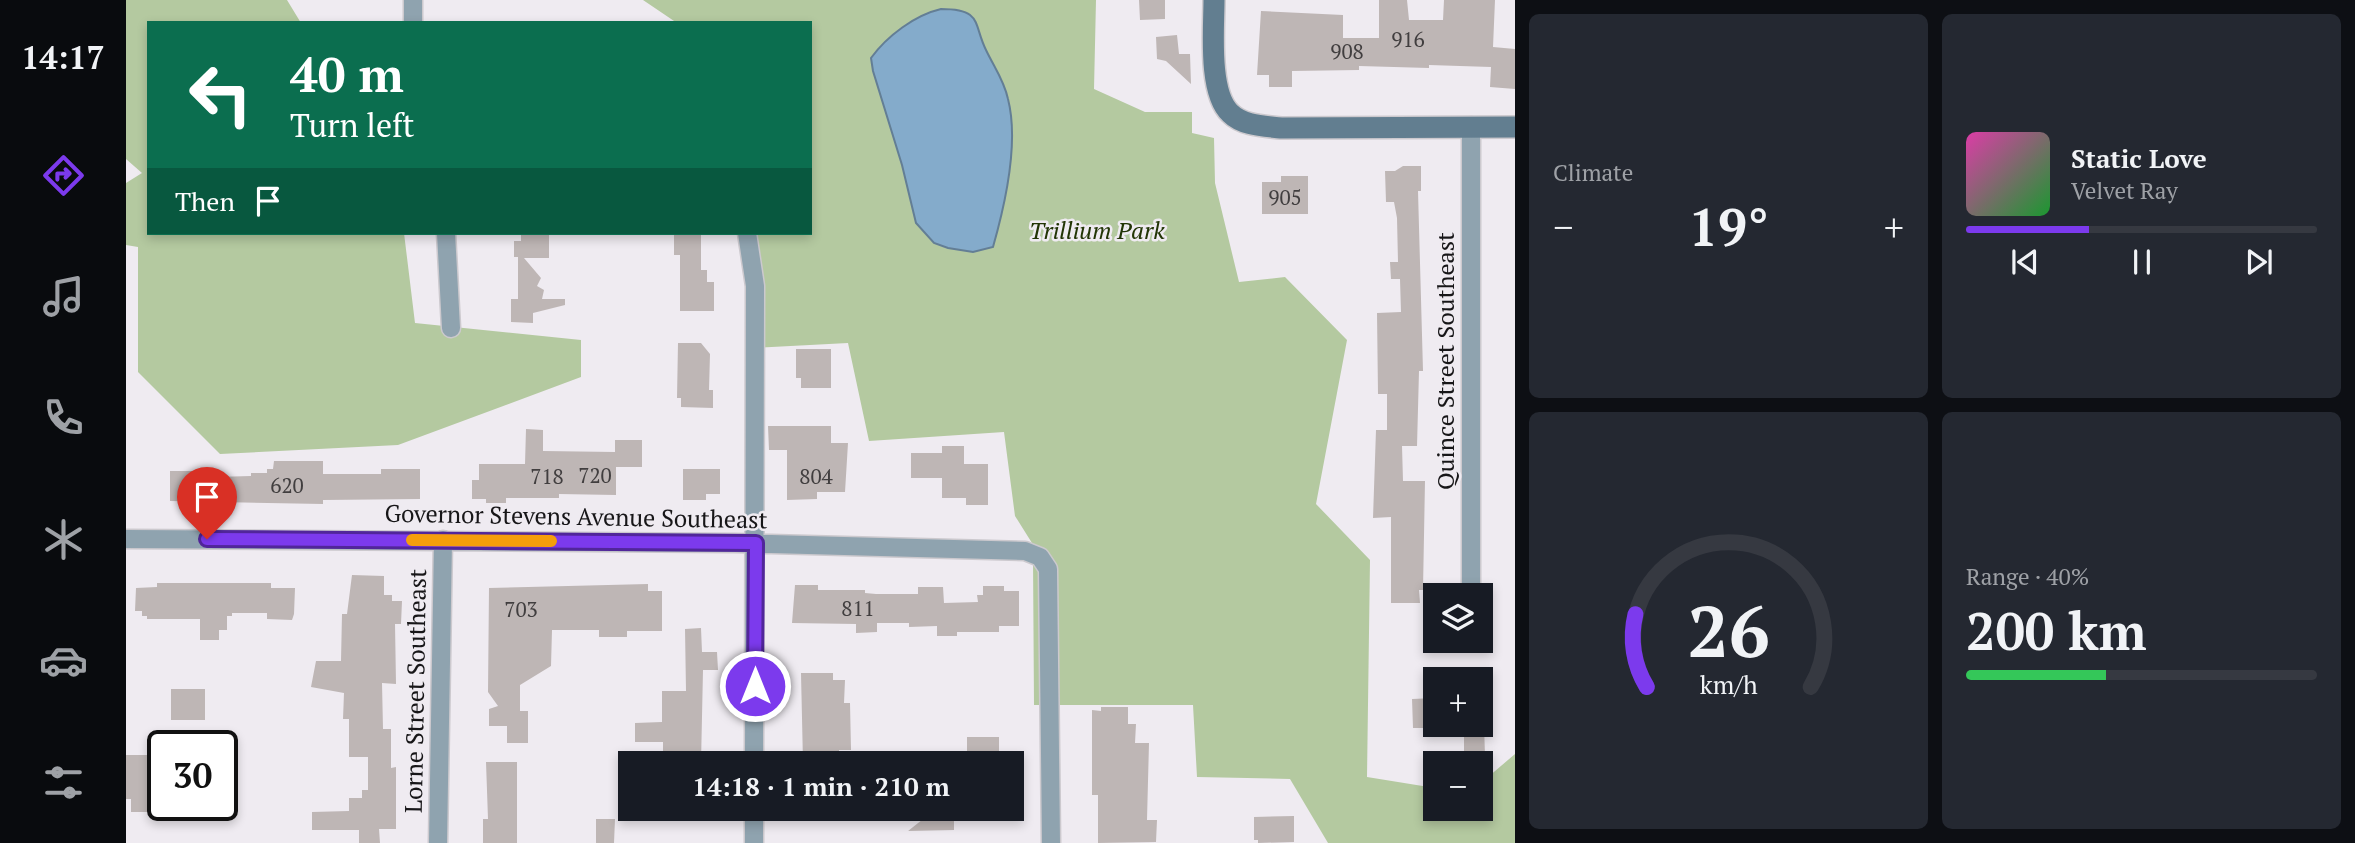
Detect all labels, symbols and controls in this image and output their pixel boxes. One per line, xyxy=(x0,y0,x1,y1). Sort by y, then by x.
house number: 916 xyxy=(1391,25,1425,53)
text: 14:17 xyxy=(21,36,105,78)
house number: 908 xyxy=(1330,37,1364,65)
text: 40 m xyxy=(290,41,404,106)
icon: left xyxy=(175,49,266,140)
text: Turn left xyxy=(290,104,414,146)
text: Static Love xyxy=(2071,141,2207,175)
icon: directions xyxy=(39,151,88,200)
text: Climate xyxy=(1553,157,1633,188)
text: Velvet Ray xyxy=(2071,175,2178,206)
icon: arrive xyxy=(249,182,287,220)
house number: 905 xyxy=(1268,183,1302,211)
text: Then xyxy=(175,184,235,218)
text: 19° xyxy=(1688,192,1769,261)
text: − xyxy=(1553,202,1573,252)
text: + xyxy=(1884,202,1904,252)
park label: Trillium Park xyxy=(1029,214,1165,246)
street label: Quince Street Southeast xyxy=(1429,232,1461,490)
icon: previous xyxy=(2006,243,2044,281)
icon: pause xyxy=(2123,243,2161,281)
icon: next xyxy=(2240,243,2278,281)
icon: music xyxy=(39,272,88,321)
icon: phone xyxy=(39,393,88,442)
house number: 720 xyxy=(578,461,612,489)
house number: 718 xyxy=(530,462,564,490)
house number: 804 xyxy=(799,462,834,490)
pin xyxy=(177,467,237,539)
house number: 620 xyxy=(270,471,304,499)
icon: arrive xyxy=(188,478,226,516)
street label: Governor Stevens Avenue Southeast xyxy=(384,497,768,535)
icon: climate xyxy=(39,515,88,564)
text: Range · 40% xyxy=(1966,561,2089,592)
street label: Lorne Street Southeast xyxy=(397,569,433,813)
text: 26 xyxy=(1687,581,1770,678)
map controls xyxy=(1423,583,1493,821)
button: layers xyxy=(1423,583,1493,653)
house number: 811 xyxy=(841,594,875,622)
house number: 703 xyxy=(504,595,538,623)
text: 200 km xyxy=(1966,596,2147,665)
icon: car xyxy=(39,636,88,685)
position arrow xyxy=(718,649,792,723)
button: + xyxy=(1423,667,1493,737)
text: km/h xyxy=(1700,667,1758,700)
speed limit sign: 30 xyxy=(147,730,238,821)
button: − xyxy=(1423,751,1493,821)
icon: filters xyxy=(39,758,88,807)
text: 14:18 · 1 min · 210 m xyxy=(692,769,950,803)

